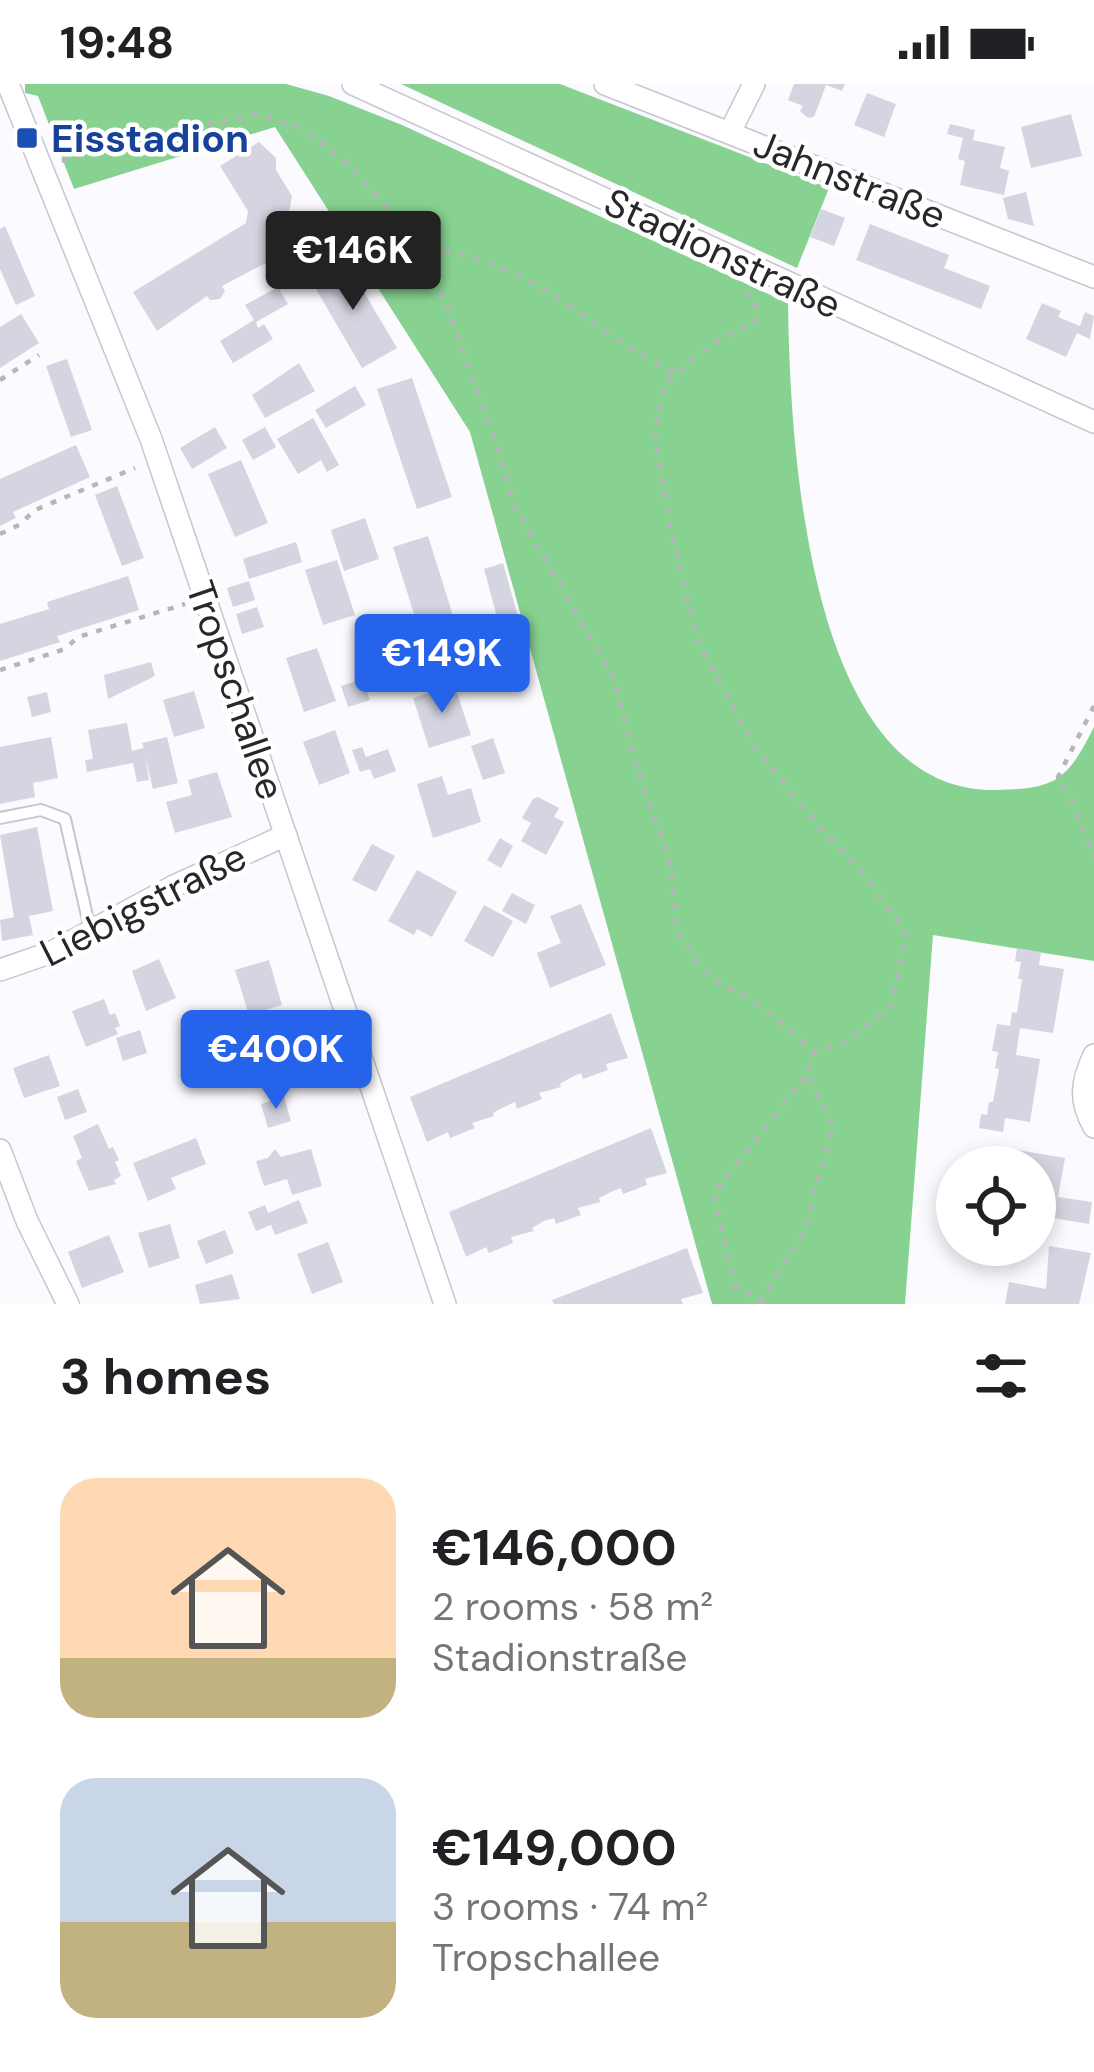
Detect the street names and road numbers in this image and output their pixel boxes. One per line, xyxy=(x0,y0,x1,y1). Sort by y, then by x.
street label: Jahnstraße xyxy=(746,118,953,241)
street label: Stadionstraße xyxy=(596,176,849,331)
street label: Tropschallee xyxy=(174,574,297,806)
street label: Liebigstraße xyxy=(32,831,255,978)

